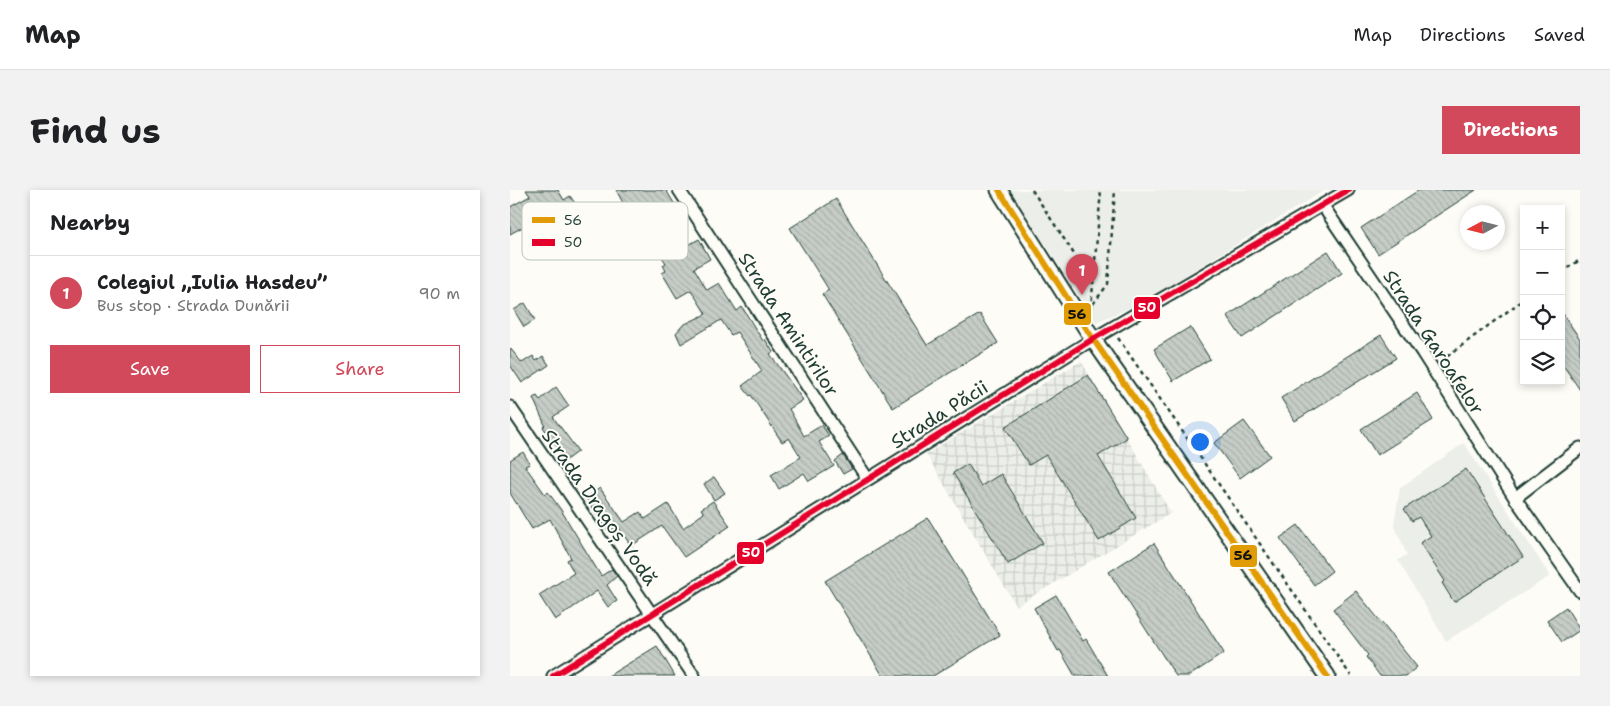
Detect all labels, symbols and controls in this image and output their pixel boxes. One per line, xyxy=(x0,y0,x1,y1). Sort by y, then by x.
text: Map xyxy=(25,19,81,51)
text: Map xyxy=(1354,23,1392,47)
text: Directions xyxy=(1420,23,1506,47)
text: Saved xyxy=(1534,23,1585,47)
button: Directions xyxy=(1442,106,1580,154)
text: Find us xyxy=(30,107,161,154)
legend xyxy=(522,202,688,260)
north arrow xyxy=(1460,205,1505,250)
map controls xyxy=(1520,205,1565,385)
button: + xyxy=(1520,205,1565,250)
text: Nearby xyxy=(50,209,130,237)
text: 56 xyxy=(564,211,582,229)
text: 50 xyxy=(564,233,582,251)
street label: Strada Amintirilor xyxy=(733,247,845,401)
button: − xyxy=(1520,250,1565,295)
pin: 1 xyxy=(1066,254,1098,295)
street label: Strada Garoafelor xyxy=(1377,265,1490,419)
text: Colegiul „Iulia Hasdeu” xyxy=(97,270,327,295)
text: 1 xyxy=(62,283,70,304)
text: 90 m xyxy=(419,283,460,304)
text: Bus stop · Strada Dunării xyxy=(97,295,290,316)
button: locate xyxy=(1520,295,1565,340)
line badge: 50 xyxy=(1133,296,1161,320)
text: 50 xyxy=(1138,298,1156,316)
line badge: 56 xyxy=(1063,302,1092,326)
text: 56 xyxy=(1068,305,1086,323)
button: layers xyxy=(1520,340,1565,385)
button: Save xyxy=(50,345,250,393)
button: Share xyxy=(260,345,460,393)
street label: Strada Păcii xyxy=(886,375,993,454)
street label: Strada Dragoș Vodă xyxy=(535,424,663,591)
your location xyxy=(1187,429,1213,455)
line badge: 50 xyxy=(736,541,765,565)
text: 50 xyxy=(742,543,760,561)
line badge: 56 xyxy=(1229,544,1258,568)
text: 56 xyxy=(1234,546,1252,564)

